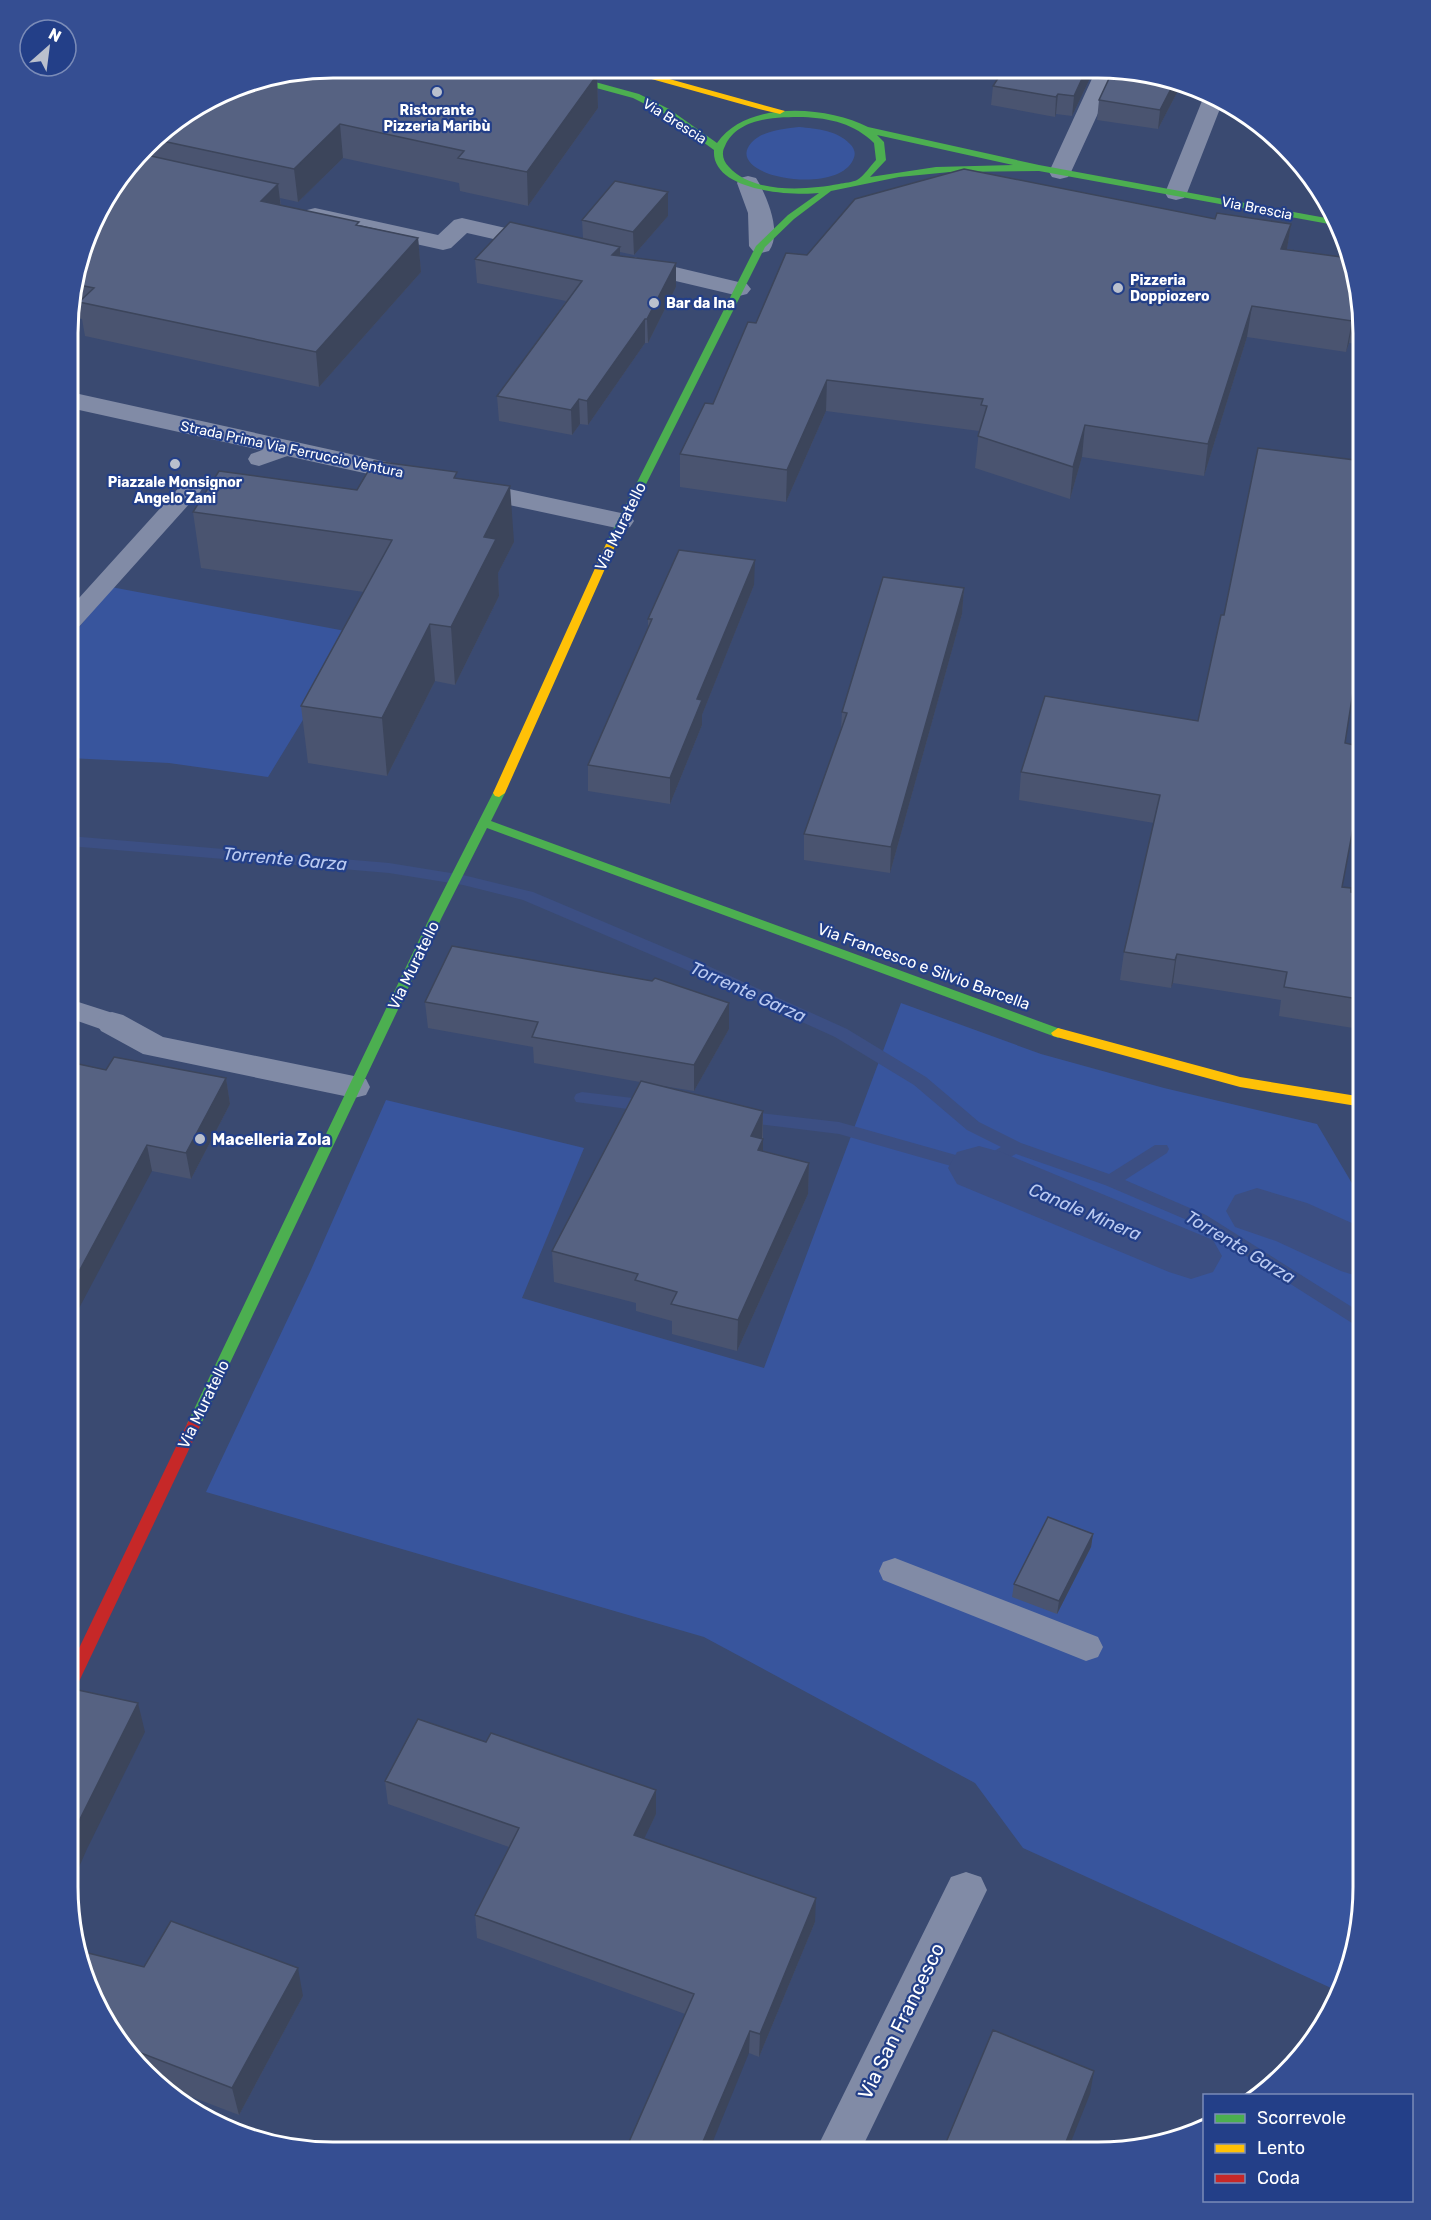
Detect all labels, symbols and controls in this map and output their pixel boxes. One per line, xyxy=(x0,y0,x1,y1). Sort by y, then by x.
north arrow xyxy=(18,18,78,78)
text: N xyxy=(45,24,64,46)
marker: Ristorante Pizzeria Maribù xyxy=(430,85,444,99)
street label: Via Brescia xyxy=(640,95,710,148)
place label: Ristorante Pizzeria Maribù xyxy=(384,102,490,135)
street label: Via Brescia xyxy=(1220,193,1294,224)
place label: Pizzeria Doppiozero xyxy=(1130,272,1210,305)
marker: Pizzeria Doppiozero xyxy=(1111,281,1125,295)
place label: Bar da Ina xyxy=(666,295,735,312)
marker: Bar da Ina xyxy=(647,296,661,310)
street label: Strada Prima Via Ferruccio Ventura xyxy=(179,418,405,481)
marker: Piazzale Monsignor Angelo Zani xyxy=(168,457,182,471)
place label: Piazzale Monsignor Angelo Zani xyxy=(108,474,243,507)
street label: Via Muratello xyxy=(591,479,650,574)
water label: Torrente Garza xyxy=(222,843,348,875)
street label: Via Muratello xyxy=(384,918,443,1013)
street label: Via Francesco e Silvio Barcella xyxy=(815,919,1033,1014)
water label: Torrente Garza xyxy=(687,957,810,1028)
place label: Macelleria Zola xyxy=(212,1130,331,1149)
marker: Macelleria Zola xyxy=(193,1132,207,1146)
water label: Canale Minera xyxy=(1025,1178,1145,1246)
water label: Torrente Garza xyxy=(1181,1206,1299,1289)
street label: Via Muratello xyxy=(174,1357,233,1452)
street label: Via San Francesco xyxy=(853,1939,949,2103)
legend xyxy=(1203,2094,1413,2202)
text: Scorrevole xyxy=(1257,2107,1346,2129)
text: Lento xyxy=(1257,2137,1305,2159)
text: Coda xyxy=(1257,2167,1300,2189)

